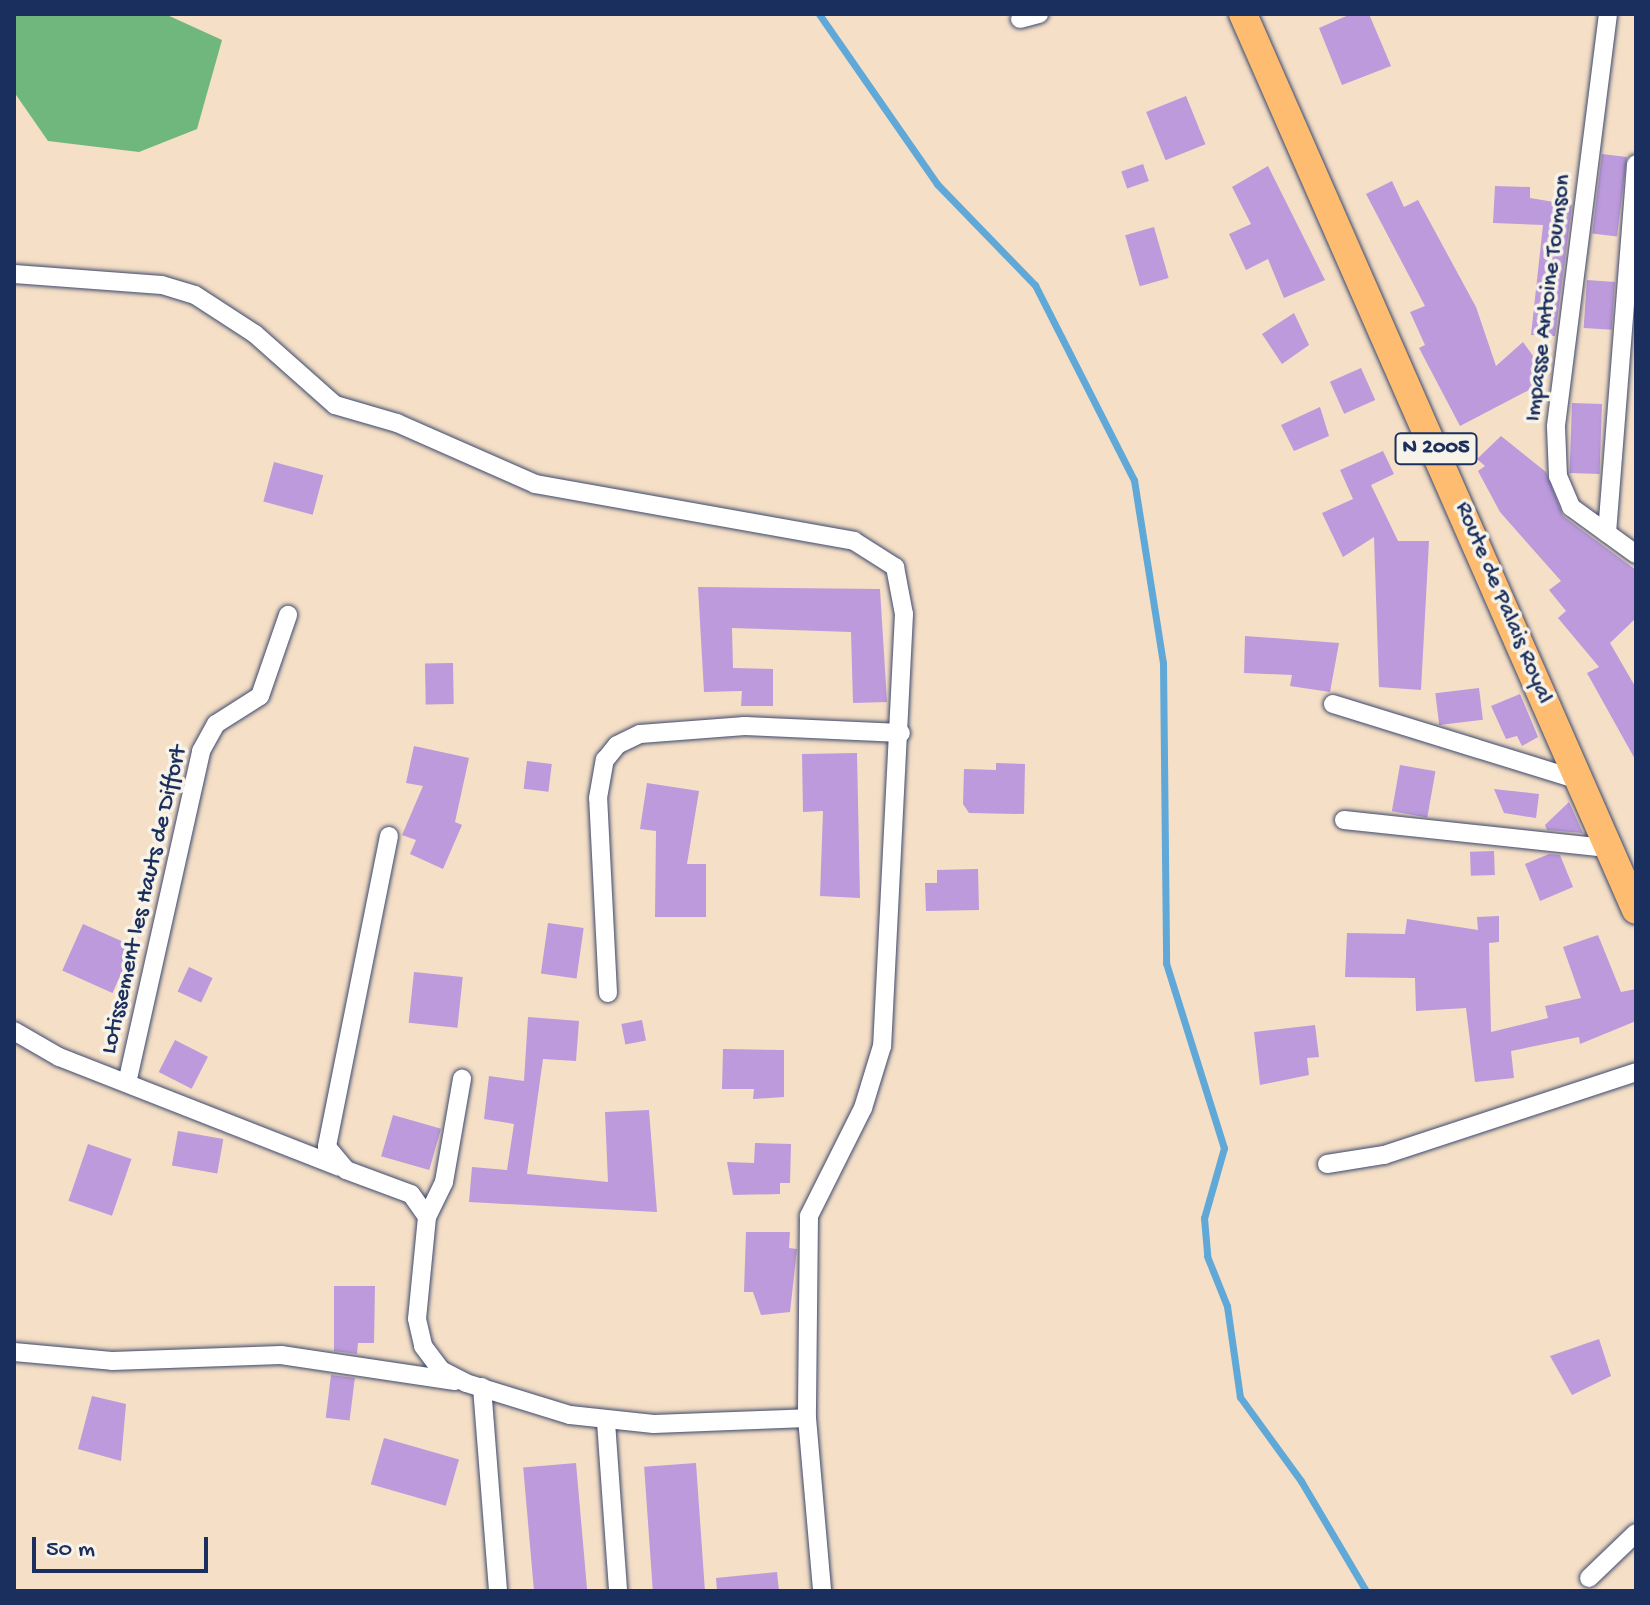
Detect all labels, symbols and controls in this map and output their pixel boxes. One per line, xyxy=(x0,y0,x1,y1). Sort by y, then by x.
street label: Impasse Antoine Toumson xyxy=(1520,173,1578,423)
road number: N 2005 xyxy=(1394,431,1478,467)
street label: Route de Palais Royal xyxy=(1447,498,1559,708)
street label: Lotissement les Hauts de Diffort xyxy=(95,743,195,1057)
scale bar xyxy=(36,1521,212,1571)
text: 50 m xyxy=(46,1536,95,1565)

